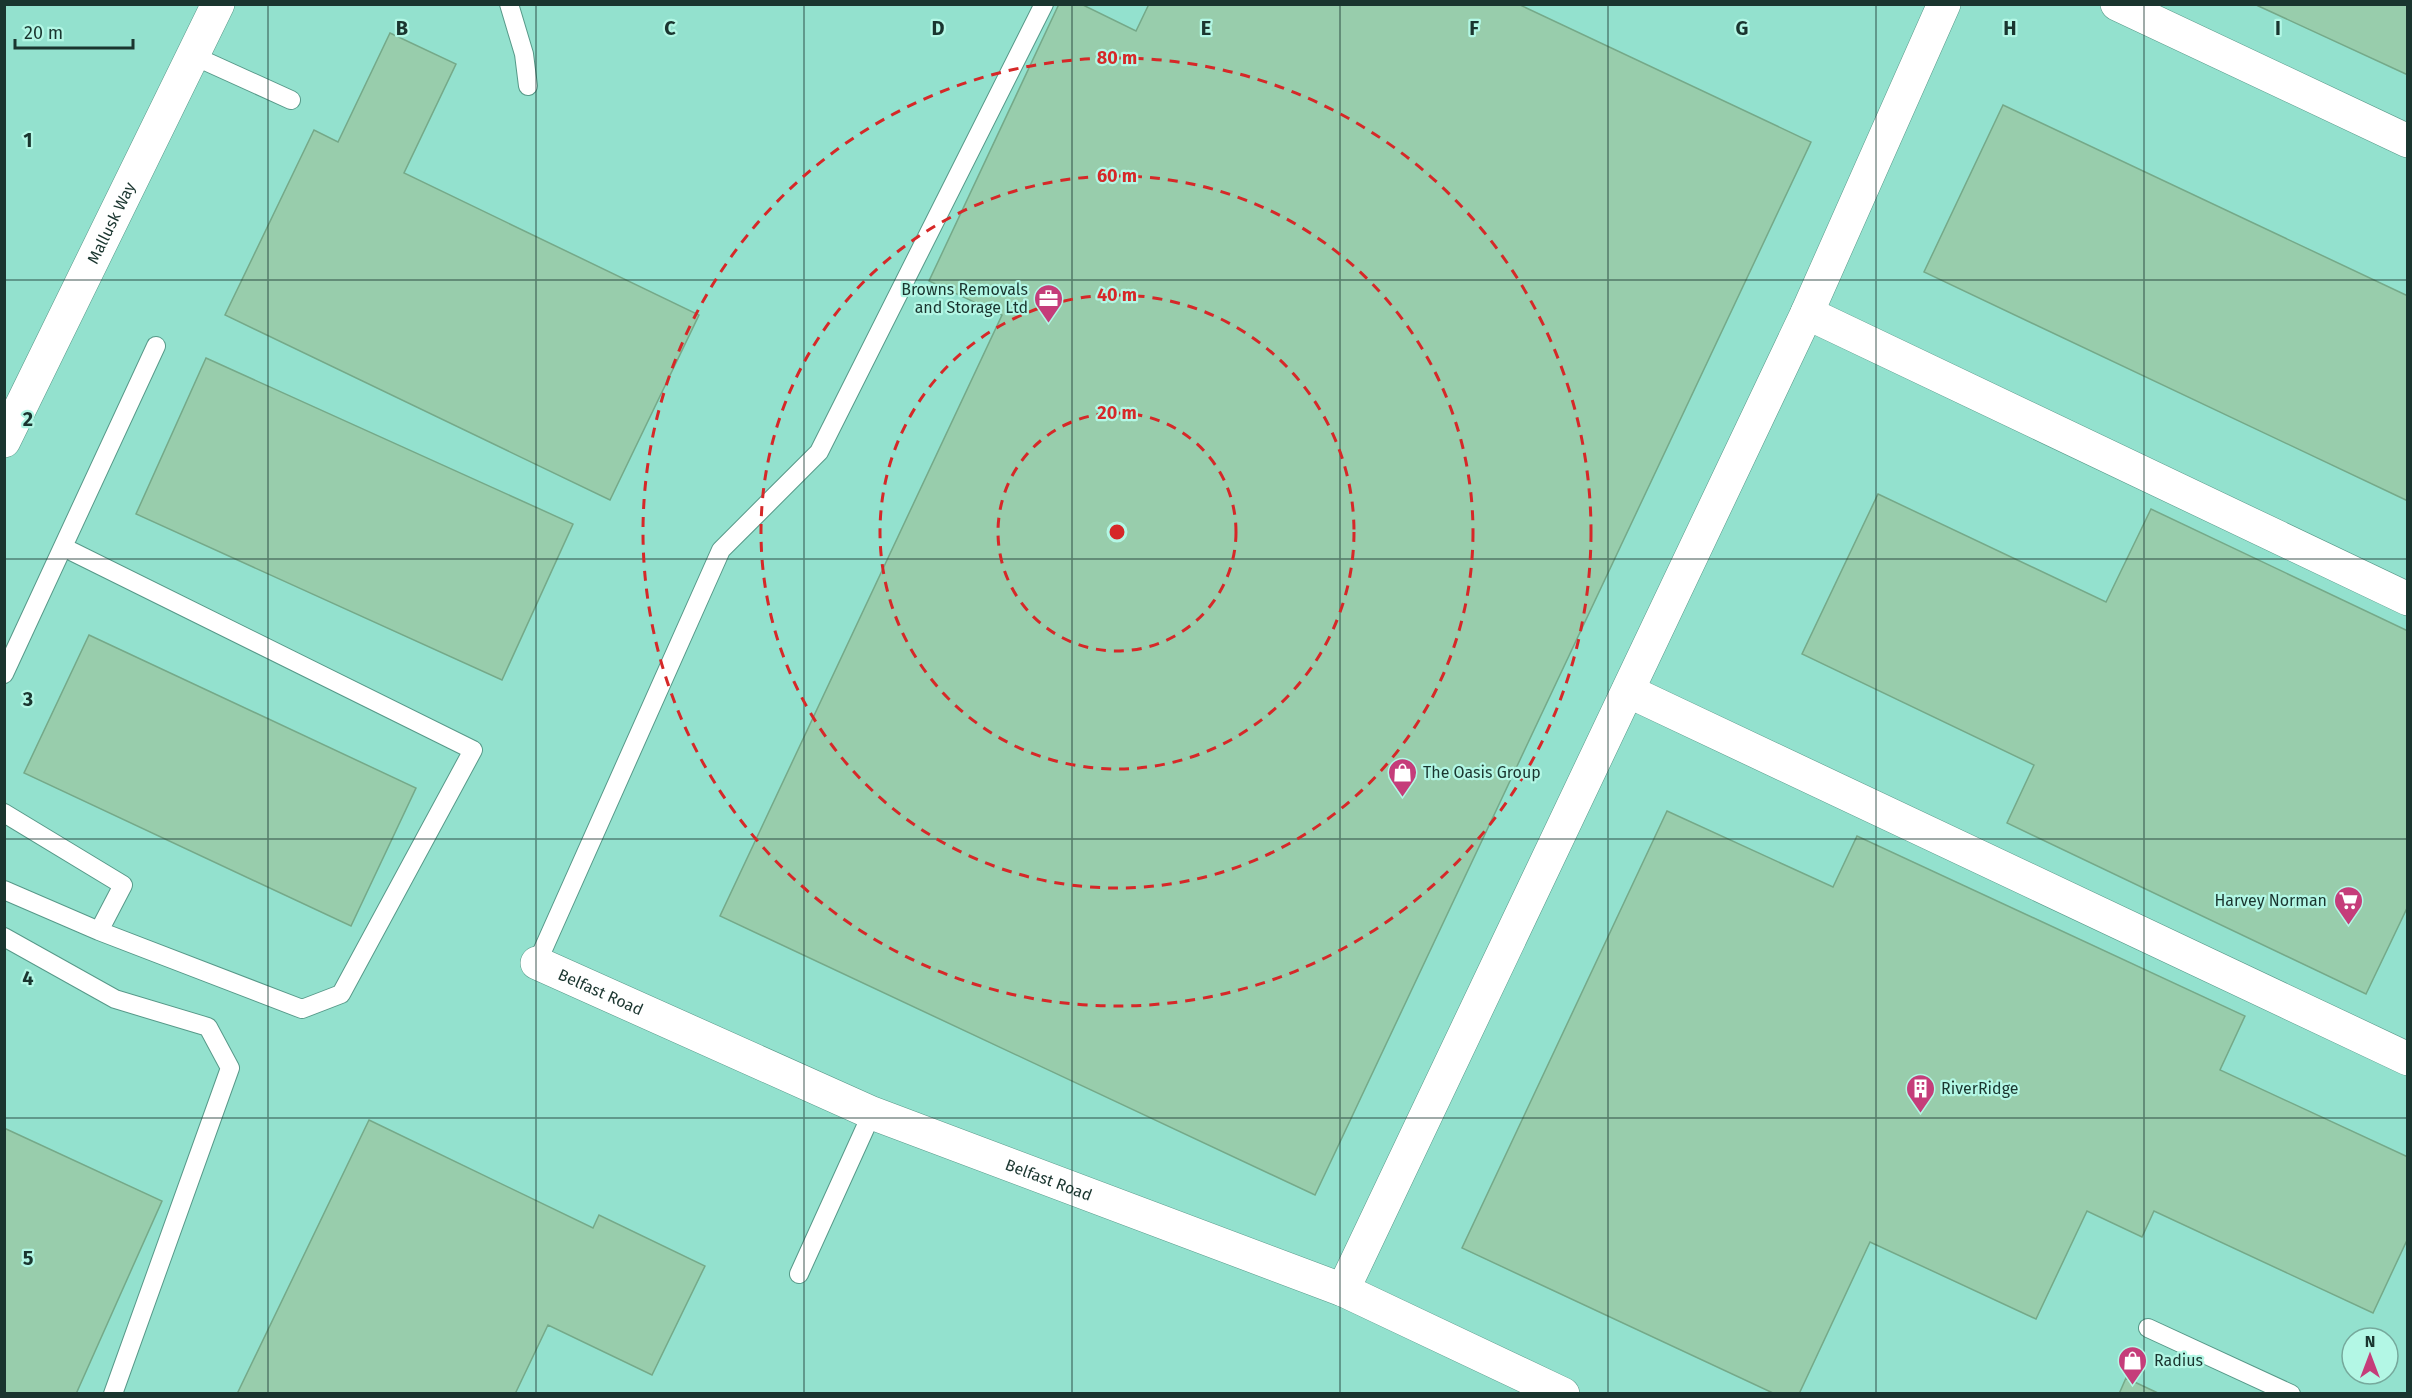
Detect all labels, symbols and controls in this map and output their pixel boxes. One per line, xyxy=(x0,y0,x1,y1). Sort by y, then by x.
scale bar xyxy=(15,12,134,50)
text: B xyxy=(396,16,408,40)
text: C xyxy=(664,16,676,40)
text: D xyxy=(931,16,945,40)
text: E xyxy=(1201,16,1211,40)
text: F xyxy=(1469,16,1479,40)
text: G xyxy=(1736,16,1748,40)
text: H xyxy=(2003,16,2017,40)
text: I xyxy=(2275,16,2281,40)
text: 20 m xyxy=(24,22,63,44)
text: 80 m xyxy=(1097,47,1137,69)
text: 1 xyxy=(23,128,33,152)
text: 60 m xyxy=(1097,165,1137,187)
street label: Mallusk Way xyxy=(83,179,139,267)
place label: Browns Removals and Storage Ltd xyxy=(901,280,1028,317)
office icon: Browns Removals and Storage Ltd xyxy=(1033,282,1065,324)
text: 40 m xyxy=(1097,284,1137,306)
text: 20 m xyxy=(1097,402,1137,424)
text: 2 xyxy=(23,407,33,431)
centre of rings xyxy=(1107,522,1127,542)
text: 3 xyxy=(22,687,33,711)
shop icon: The Oasis Group xyxy=(1386,756,1418,798)
place label: The Oasis Group xyxy=(1423,763,1541,782)
supermarket icon: Harvey Norman xyxy=(2332,884,2364,926)
place label: Harvey Norman xyxy=(2214,891,2327,910)
street label: Belfast Road xyxy=(555,965,646,1019)
text: 4 xyxy=(22,966,34,990)
building icon: RiverRidge xyxy=(1904,1072,1936,1114)
place label: RiverRidge xyxy=(1941,1079,2018,1098)
street label: Belfast Road xyxy=(1003,1155,1095,1205)
text: 5 xyxy=(23,1246,34,1270)
north arrow xyxy=(2340,1326,2400,1386)
text: N xyxy=(2365,1332,2375,1351)
shop icon: Radius xyxy=(2117,1344,2149,1386)
place label: Radius xyxy=(2154,1351,2203,1370)

